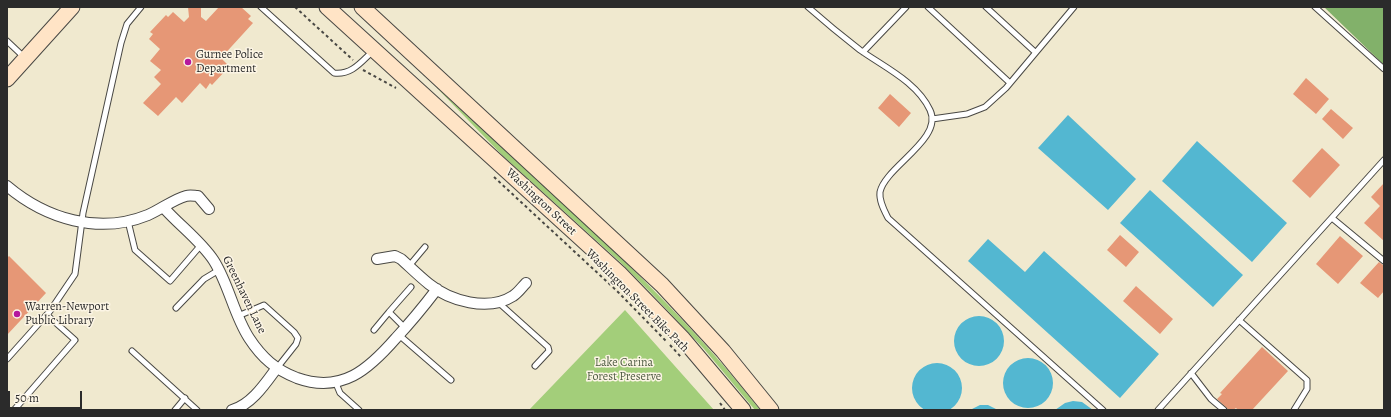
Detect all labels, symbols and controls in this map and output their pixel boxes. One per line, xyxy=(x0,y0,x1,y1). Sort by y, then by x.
place label: Gurnee Police Department xyxy=(196,48,263,76)
marker: Gurnee Police Department xyxy=(183,57,193,67)
street label: Washington Street xyxy=(503,166,579,238)
street label: Washington Street Bike Path xyxy=(582,246,692,356)
street label: Greenhaven Lane xyxy=(219,254,269,336)
place label: Warren-Newport Public Library xyxy=(25,300,109,328)
marker: Warren-Newport Public Library xyxy=(12,309,22,319)
park label: Lake Carina Forest Preserve xyxy=(587,356,661,384)
scale bar xyxy=(10,383,84,409)
text: 50 m xyxy=(15,390,39,406)

